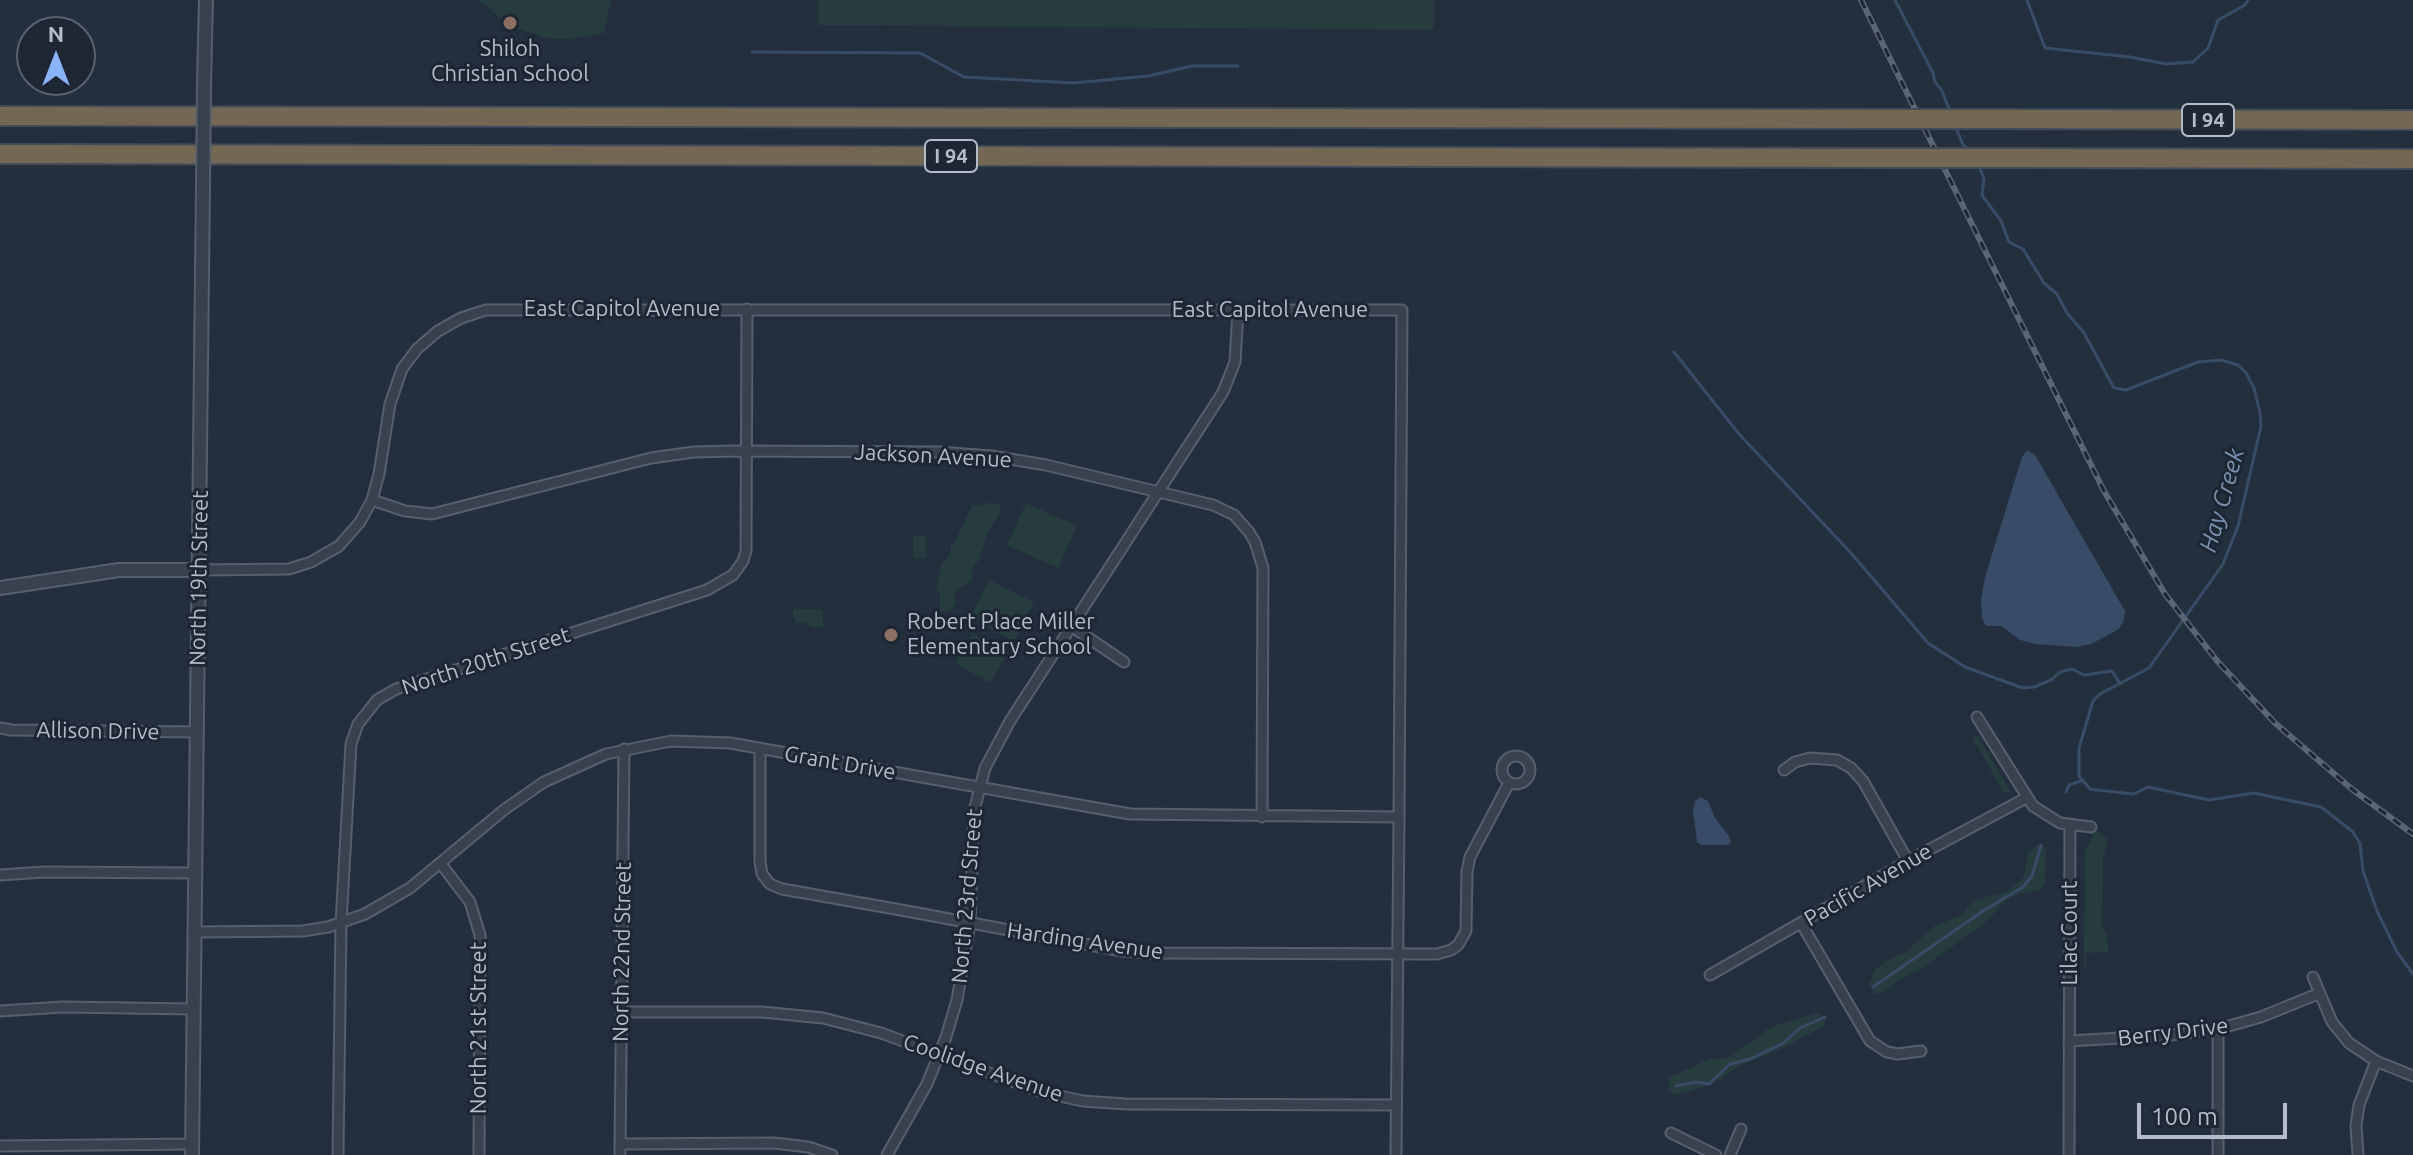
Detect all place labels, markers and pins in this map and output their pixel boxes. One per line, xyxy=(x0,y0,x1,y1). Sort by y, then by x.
marker: Shiloh Christian School xyxy=(501,14,519,32)
place label: Shiloh Christian School xyxy=(431,36,589,88)
place label: Robert Place Miller Elementary School xyxy=(907,609,1095,660)
marker: Robert Place Miller Elementary School xyxy=(882,626,900,644)

